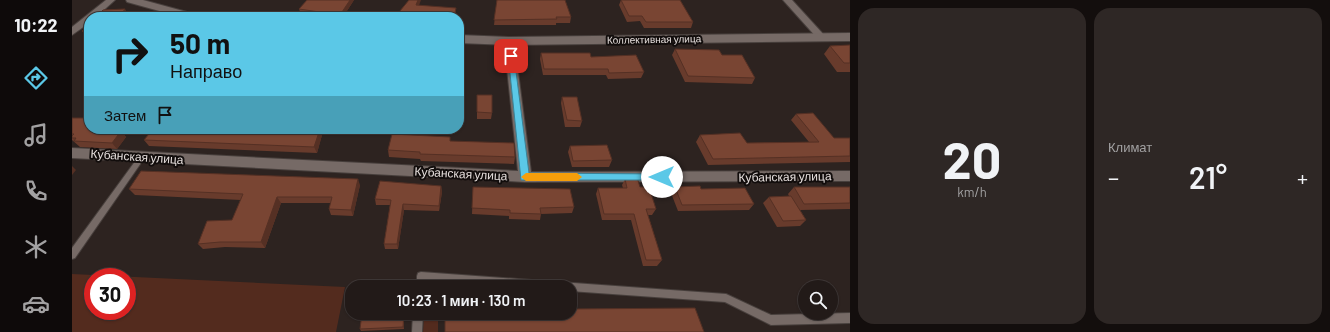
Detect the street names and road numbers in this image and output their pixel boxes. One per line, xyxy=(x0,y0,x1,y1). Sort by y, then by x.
street label: Коллективная улица xyxy=(607,32,702,46)
street label: Кубанская улица xyxy=(90,146,184,167)
street label: Кубанская улица xyxy=(414,164,508,183)
street label: Кубанская улица xyxy=(738,168,832,185)

